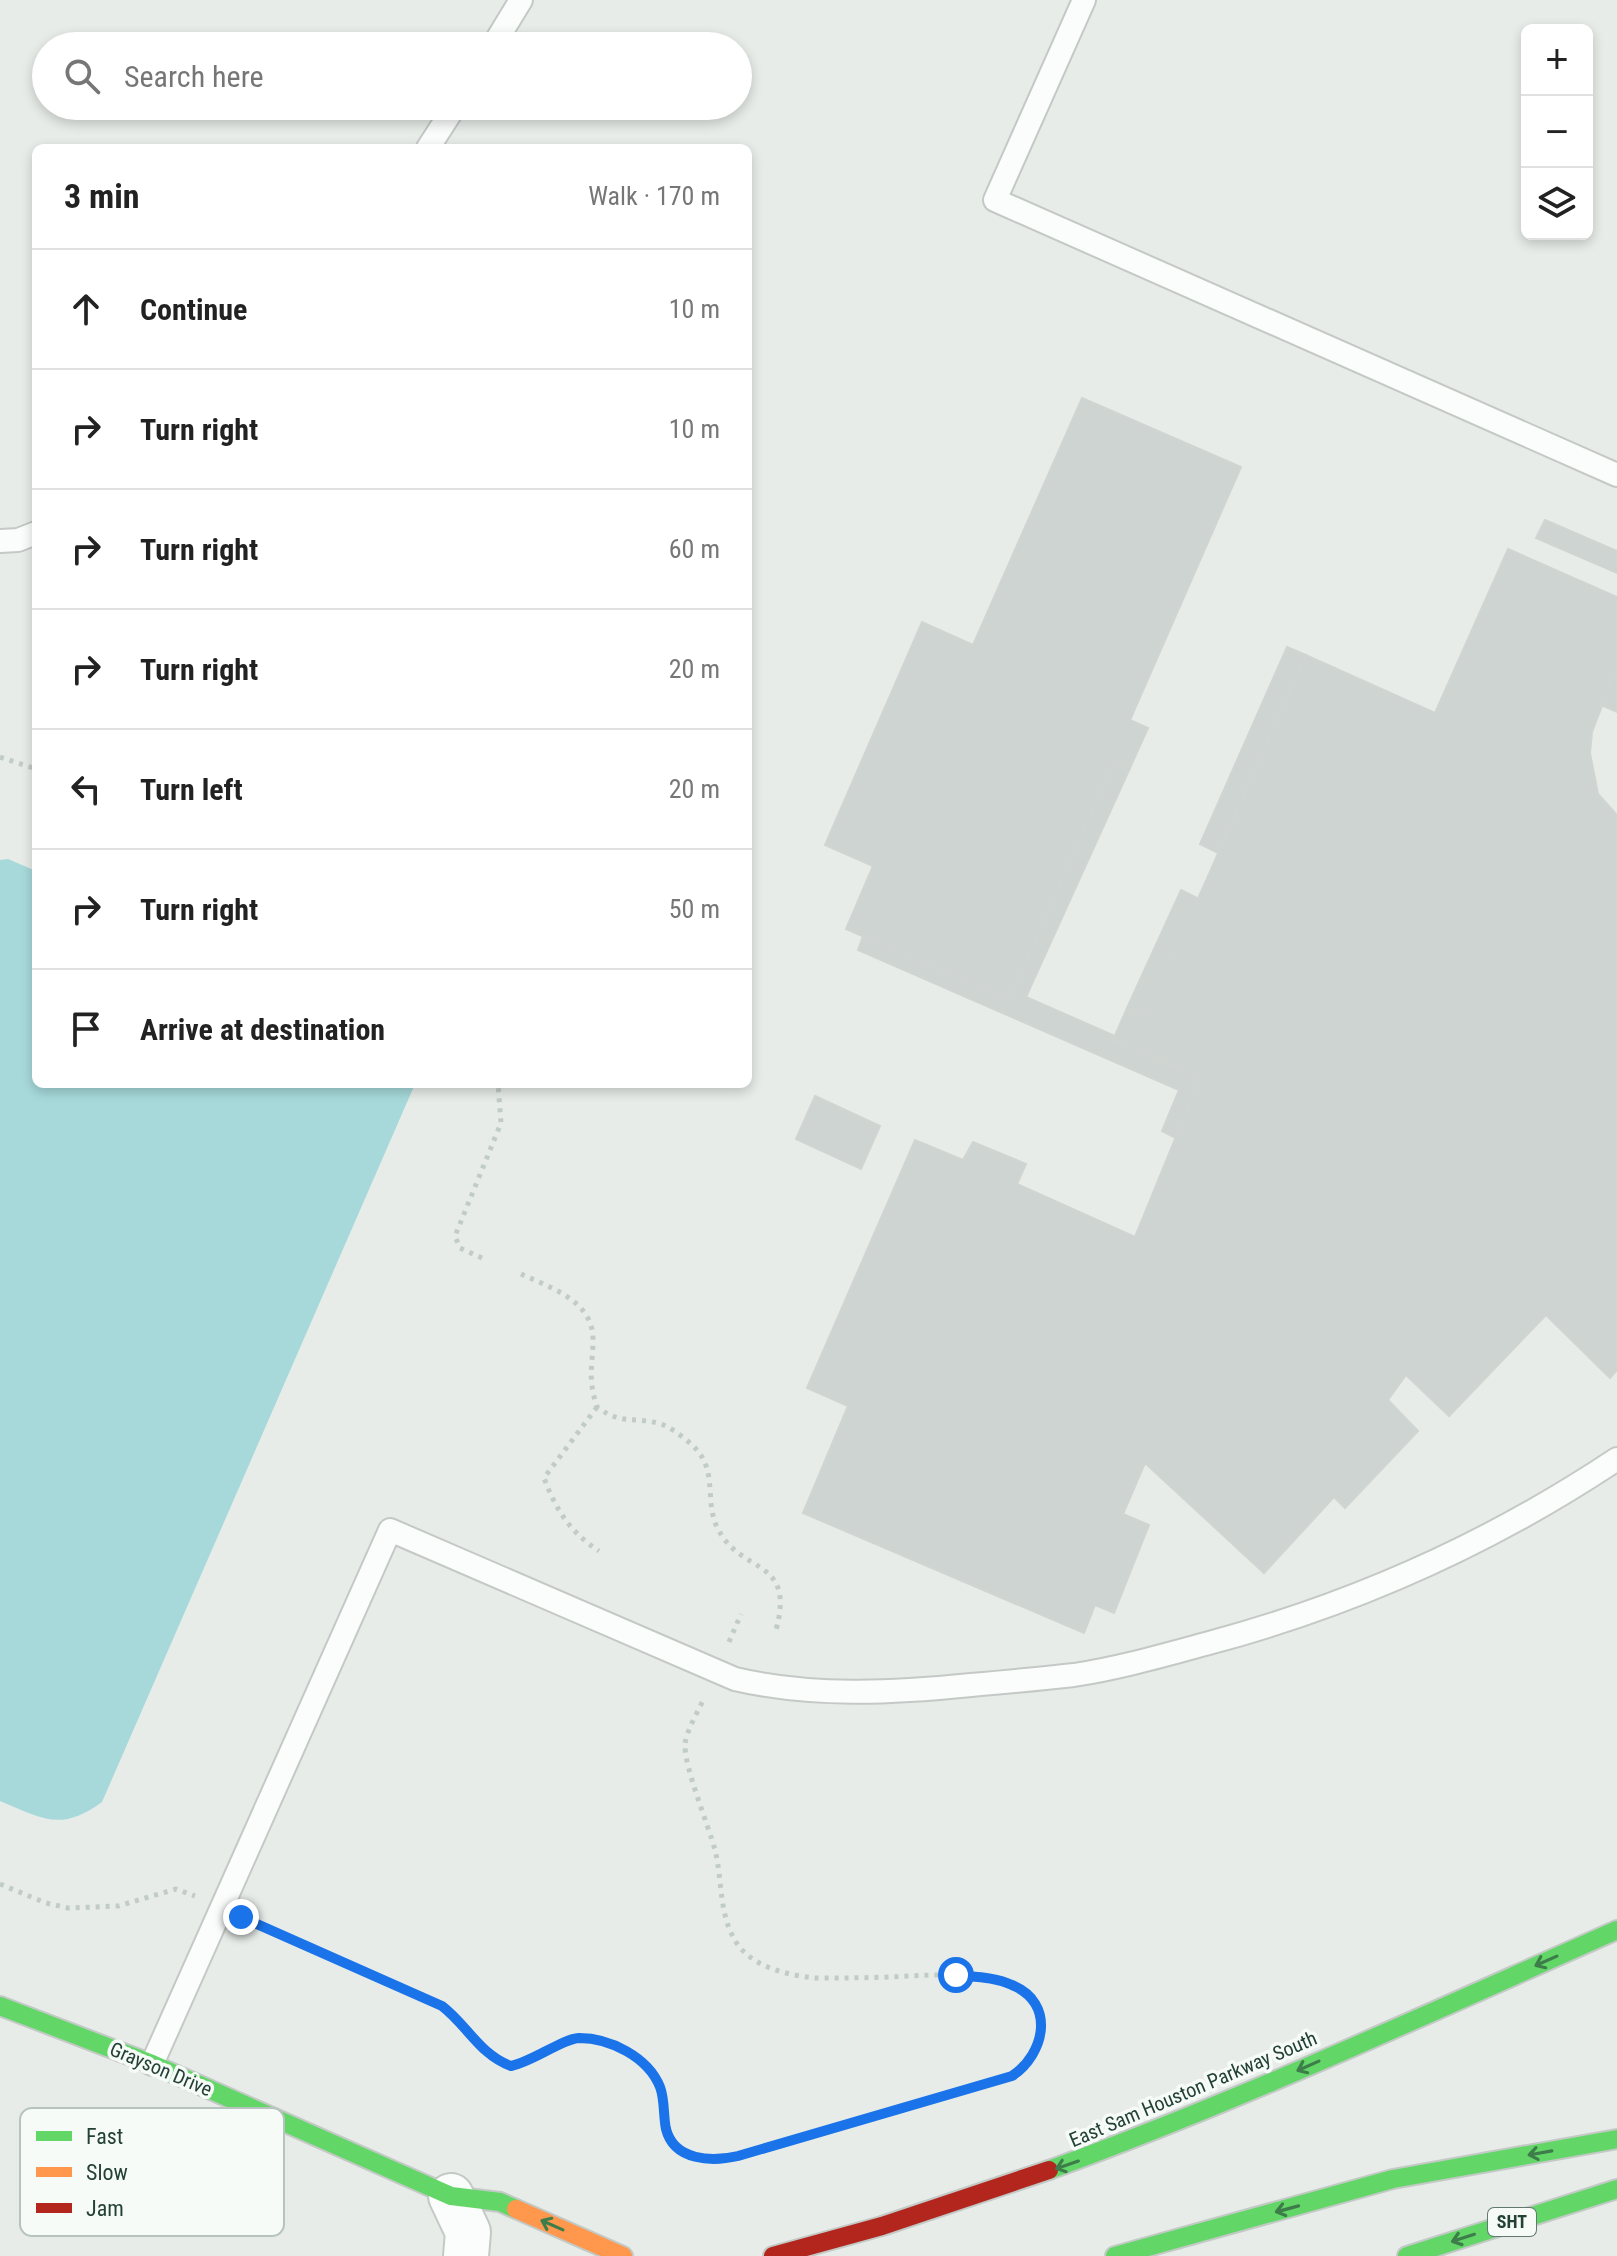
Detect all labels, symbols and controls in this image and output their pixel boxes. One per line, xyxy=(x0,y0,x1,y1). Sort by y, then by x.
map controls xyxy=(1521,24,1593,240)
button: + xyxy=(1521,24,1593,96)
search box xyxy=(32,32,752,120)
icon: search xyxy=(60,54,104,98)
text: Search here xyxy=(124,59,264,94)
button: − xyxy=(1521,96,1593,168)
button: layers xyxy=(1521,168,1593,240)
text: 3 min xyxy=(64,176,140,216)
text: Walk · 170 m xyxy=(588,181,720,211)
icon: ahead xyxy=(64,287,108,331)
text: Continue xyxy=(140,292,247,327)
text: 10 m xyxy=(669,294,720,324)
icon: right xyxy=(64,407,108,451)
text: Turn right xyxy=(140,412,258,447)
text: 10 m xyxy=(669,414,720,444)
icon: right xyxy=(64,527,108,571)
text: Turn right xyxy=(140,532,258,567)
text: 60 m xyxy=(669,534,720,564)
icon: right xyxy=(64,647,108,691)
text: Turn right xyxy=(140,652,258,687)
text: 20 m xyxy=(669,654,720,684)
icon: left xyxy=(64,767,108,811)
text: Turn left xyxy=(140,772,243,807)
text: 20 m xyxy=(669,774,720,804)
icon: right xyxy=(64,887,108,931)
text: Turn right xyxy=(140,892,258,927)
text: 50 m xyxy=(669,894,720,924)
icon: arrive xyxy=(64,1007,108,1051)
text: Arrive at destination xyxy=(140,1012,385,1047)
route end xyxy=(223,1899,259,1935)
one-way arrow xyxy=(1534,1954,1558,1969)
route start xyxy=(938,1957,974,1993)
street label: East Sam Houston Parkway South xyxy=(1066,2026,1320,2152)
street label: Grayson Drive xyxy=(106,2037,216,2101)
one-way arrow xyxy=(1296,2059,1320,2074)
legend xyxy=(20,2108,284,2236)
text: Fast xyxy=(86,2124,123,2149)
one-way arrow xyxy=(1528,2147,1553,2162)
one-way arrow xyxy=(1055,2158,1080,2173)
text: Slow xyxy=(86,2160,128,2185)
text: Jam xyxy=(86,2196,124,2221)
one-way arrow xyxy=(1274,2202,1300,2217)
road number: SHT xyxy=(1488,2208,1536,2236)
one-way arrow xyxy=(540,2216,565,2231)
one-way arrow xyxy=(1450,2231,1476,2246)

